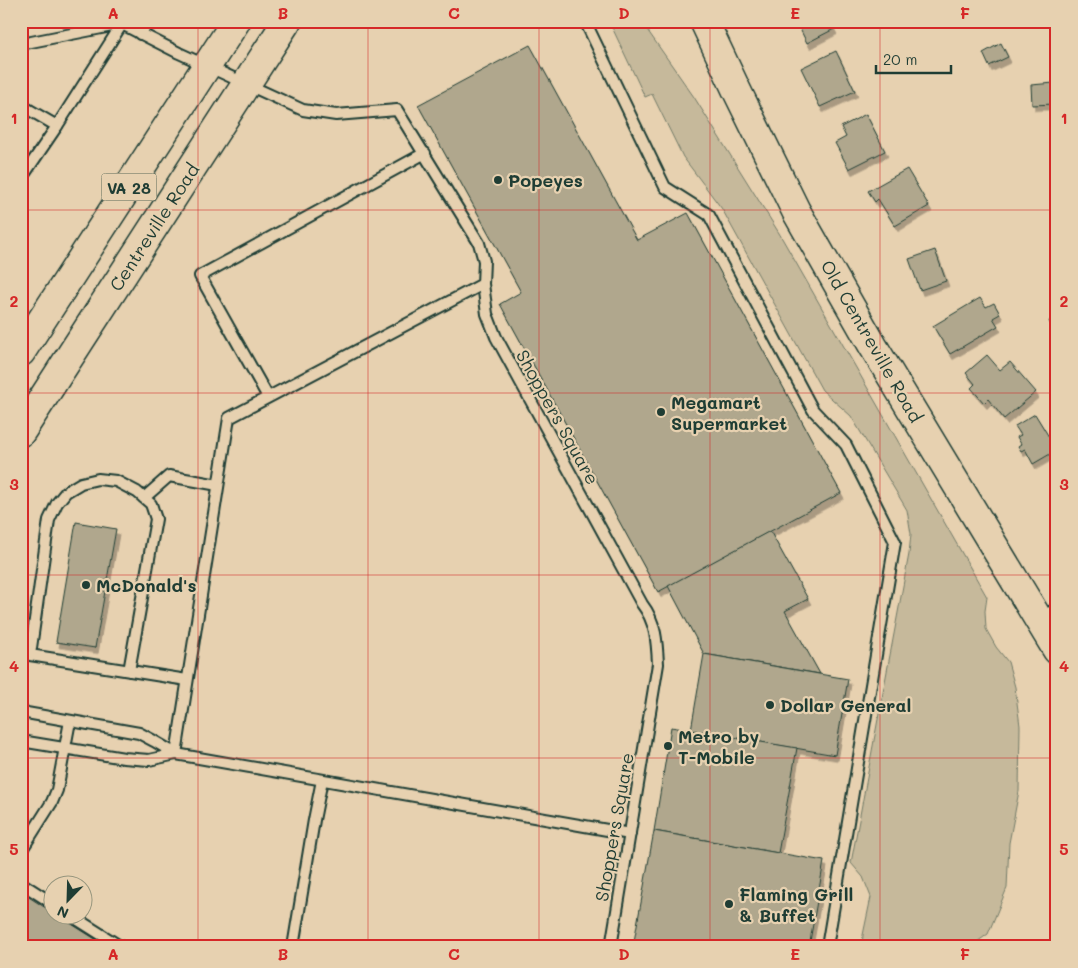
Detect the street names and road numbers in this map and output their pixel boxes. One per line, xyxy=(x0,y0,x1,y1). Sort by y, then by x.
street label: Centreville Road xyxy=(104,158,204,296)
road number: VA 28 xyxy=(102,173,156,200)
street label: Old Centreville Road xyxy=(816,255,928,427)
street label: Shoppers Square xyxy=(511,345,605,489)
street label: Shoppers Square xyxy=(589,751,639,903)

